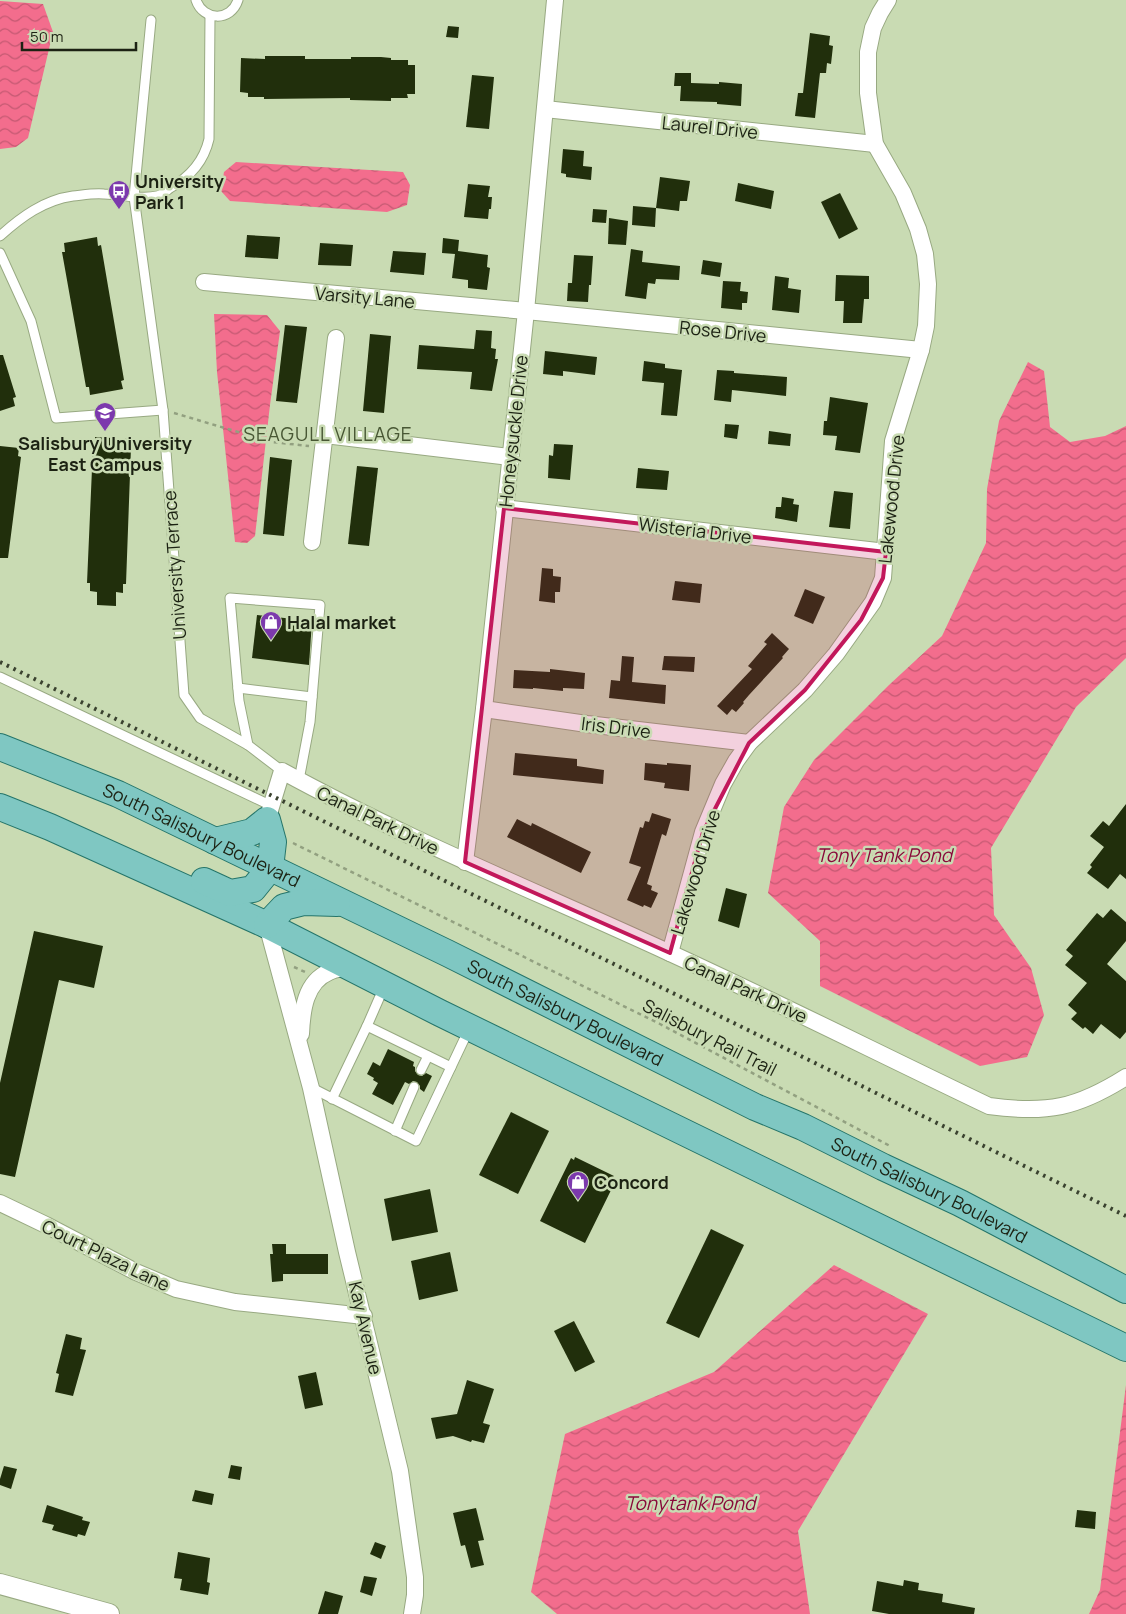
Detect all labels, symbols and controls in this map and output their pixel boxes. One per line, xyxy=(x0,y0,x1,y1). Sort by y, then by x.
scale bar xyxy=(22,20,136,52)
text: 50 m xyxy=(30,26,64,47)
street label: Laurel Drive xyxy=(661,110,759,144)
place label: University Park 1 xyxy=(135,169,224,214)
bus stop icon: University Park 1 xyxy=(107,179,131,210)
street label: Varsity Lane xyxy=(314,281,416,313)
street label: Rose Drive xyxy=(678,314,768,348)
street label: Honeysuckle Drive xyxy=(493,354,533,508)
school or university icon: Salisbury University East Campus xyxy=(93,401,117,432)
district label: SEAGULL VILLAGE xyxy=(243,421,413,447)
place label: Salisbury University East Campus xyxy=(18,431,192,476)
street label: Lakewood Drive xyxy=(872,433,910,565)
street label: University Terrace xyxy=(157,490,191,640)
street label: Wisteria Drive xyxy=(637,511,753,549)
shop icon: Halal market xyxy=(259,610,283,641)
place label: Halal market xyxy=(287,610,396,634)
street label: Iris Drive xyxy=(580,711,652,743)
street label: South Salisbury Boulevard xyxy=(100,777,304,892)
street label: Canal Park Drive xyxy=(313,780,443,860)
street label: Lakewood Drive xyxy=(665,807,725,937)
water label: Tony Tank Pond xyxy=(816,842,955,868)
street label: Canal Park Drive xyxy=(681,950,811,1028)
street label: South Salisbury Boulevard xyxy=(464,953,668,1071)
street label: Salisbury Rail Trail xyxy=(639,993,781,1081)
street label: South Salisbury Boulevard xyxy=(827,1131,1032,1248)
shop icon: Concord xyxy=(566,1170,590,1201)
place label: Concord xyxy=(594,1170,669,1194)
street label: Court Plaza Lane xyxy=(38,1214,174,1296)
street label: Kay Avenue xyxy=(344,1279,388,1377)
water label: Tonytank Pond xyxy=(625,1490,758,1516)

